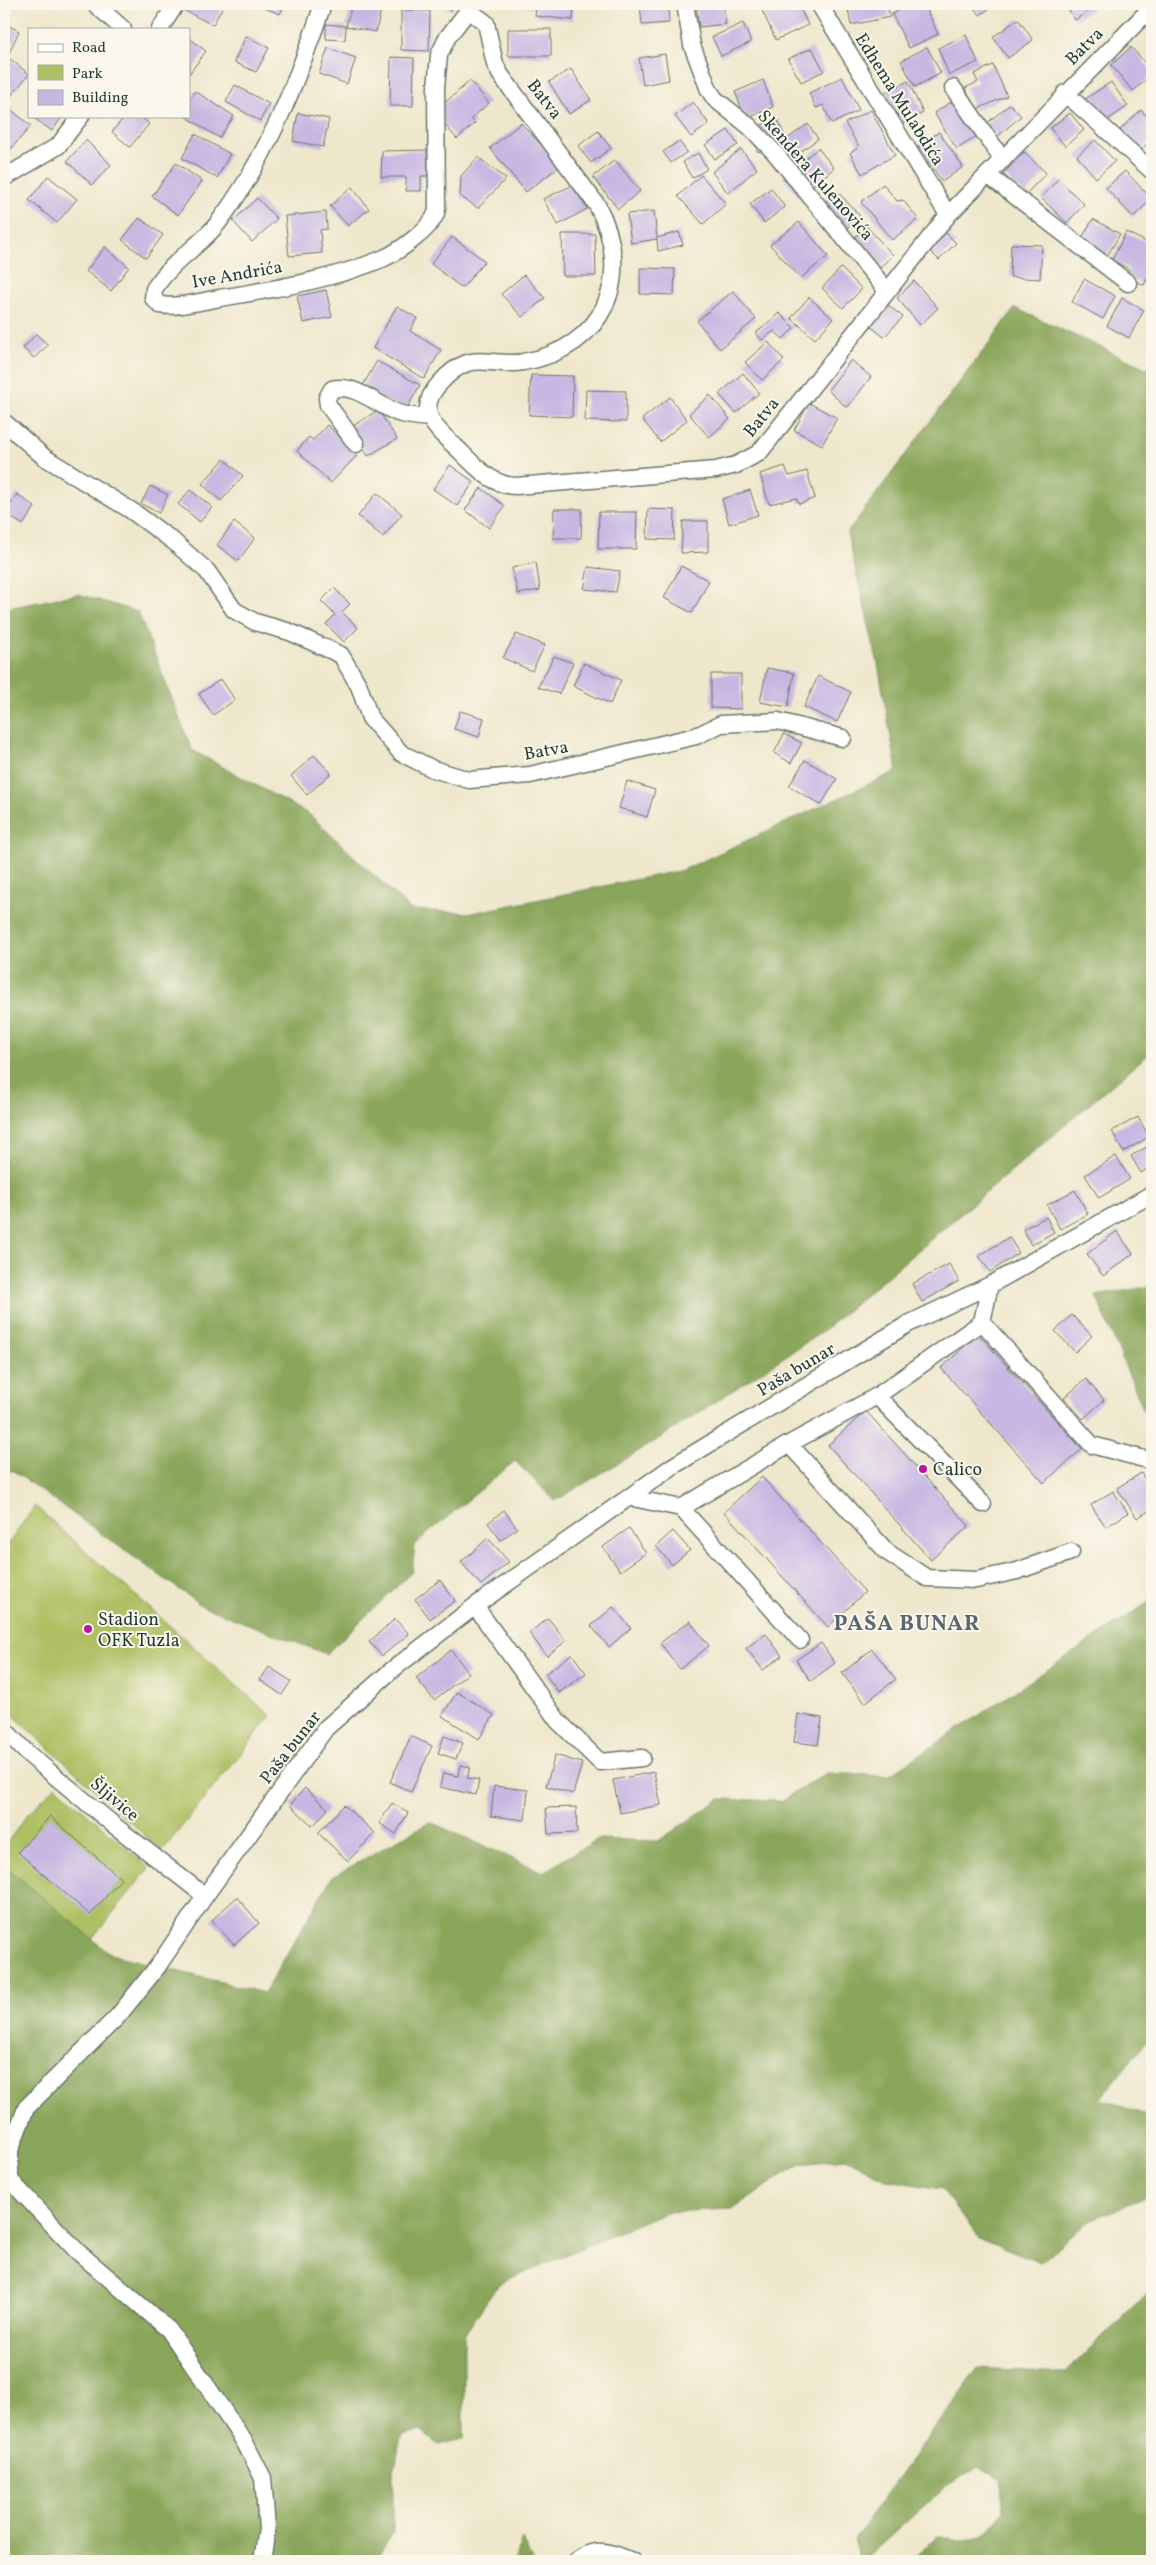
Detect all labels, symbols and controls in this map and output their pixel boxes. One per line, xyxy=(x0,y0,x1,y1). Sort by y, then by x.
street label: Batva xyxy=(1060,22,1110,72)
legend xyxy=(28,28,190,118)
street label: Edhema Mulabdića xyxy=(848,29,950,171)
text: Road xyxy=(72,38,106,59)
text: Park xyxy=(72,64,103,85)
street label: Batva xyxy=(520,75,567,125)
text: Building xyxy=(72,88,129,109)
street label: Skendera Kulenovića xyxy=(751,105,879,247)
street label: Ive Andrića xyxy=(190,255,284,296)
street label: Batva xyxy=(738,393,786,443)
street label: Batva xyxy=(522,735,570,768)
street label: Paša bunar xyxy=(753,1337,841,1403)
place label: Calico xyxy=(933,1458,982,1483)
marker: Calico xyxy=(917,1463,929,1475)
place label: Stadion OFK Tuzla xyxy=(98,1608,180,1654)
district label: PAŠA BUNAR xyxy=(834,1609,980,1640)
marker: Stadion OFK Tuzla xyxy=(82,1623,94,1635)
street label: Paša bunar xyxy=(255,1706,328,1790)
street label: Šljivice xyxy=(84,1772,144,1828)

